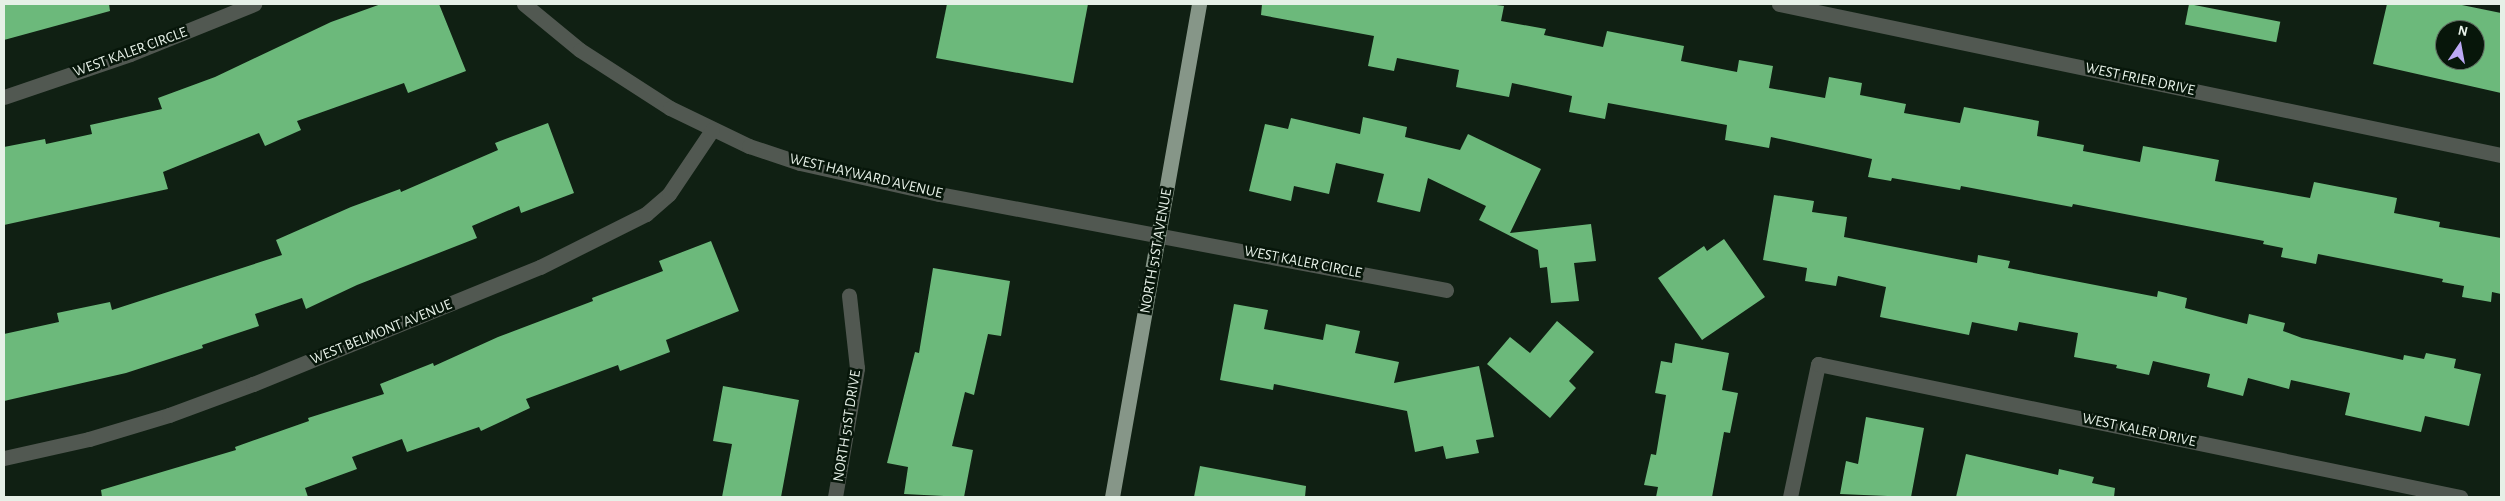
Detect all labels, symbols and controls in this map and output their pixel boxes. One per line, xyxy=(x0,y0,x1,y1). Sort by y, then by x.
north arrow xyxy=(2435,20,2485,70)
street label: WEST KALER CIRCLE xyxy=(71,23,189,81)
text: N xyxy=(2457,23,2469,39)
street label: WEST FRIER DRIVE xyxy=(2084,59,2196,99)
street label: WEST HAYWARD AVENUE xyxy=(788,150,944,202)
street label: NORTH 51ST AVENUE xyxy=(1136,187,1176,315)
street label: WEST KALER CIRCLE xyxy=(1243,242,1363,282)
street label: WEST BELMONT AVENUE xyxy=(308,295,454,369)
street label: NORTH 51ST DRIVE xyxy=(829,369,865,483)
street label: WEST KALER DRIVE xyxy=(2080,409,2198,451)

